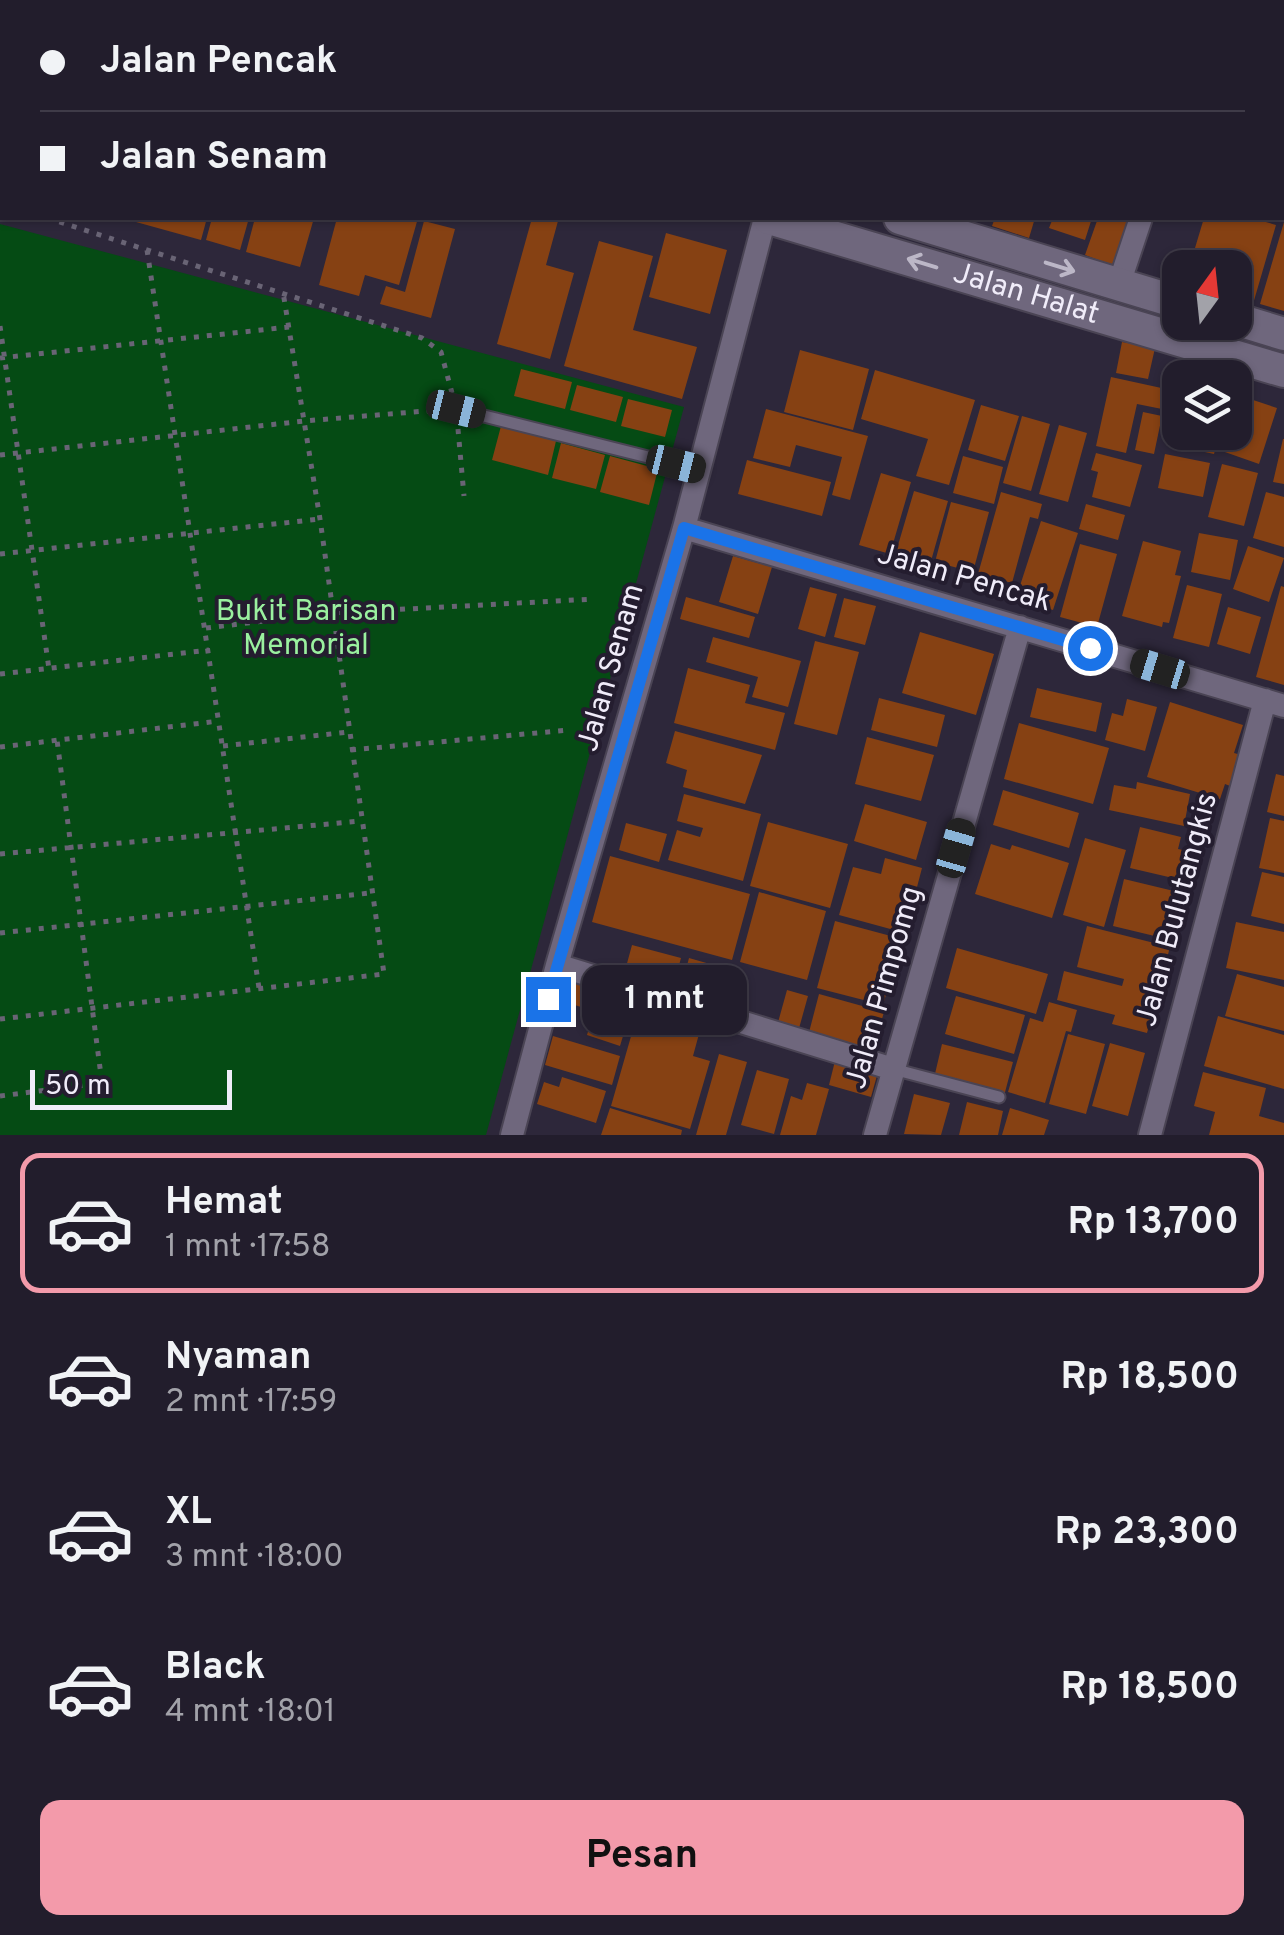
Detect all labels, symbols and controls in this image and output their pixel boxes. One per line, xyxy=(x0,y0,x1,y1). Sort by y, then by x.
text: Jalan Pencak xyxy=(100,38,337,87)
text: Jalan Senam xyxy=(100,134,328,183)
north arrow xyxy=(1162,250,1252,340)
map controls xyxy=(1162,250,1252,450)
one-way arrow xyxy=(907,253,938,271)
street label: Jalan Halat xyxy=(948,255,1103,334)
one-way arrow xyxy=(1044,259,1076,277)
button: layers xyxy=(1162,360,1252,450)
car xyxy=(423,387,489,431)
car xyxy=(643,442,709,486)
street label: Jalan Pencak xyxy=(873,537,1055,621)
street label: Jalan Senam xyxy=(570,580,654,756)
park label: Bukit Barisan Memorial xyxy=(216,594,396,665)
route start xyxy=(1068,626,1113,671)
car xyxy=(1127,646,1193,692)
street label: Jalan Bulutangkis xyxy=(1129,789,1227,1031)
car xyxy=(933,815,979,881)
street label: Jalan Pimpomg xyxy=(838,882,932,1094)
callout: 1 mnt xyxy=(583,964,748,1034)
route end xyxy=(526,977,571,1022)
text: 1 mnt xyxy=(624,980,705,1020)
scale bar xyxy=(30,1065,232,1110)
text: 50 m xyxy=(45,1069,111,1105)
icon: car xyxy=(45,1178,135,1268)
text: Hemat xyxy=(165,1179,283,1228)
text: Rp 13,700 xyxy=(1067,1199,1239,1248)
text: 1 mnt · 17:58 xyxy=(165,1228,331,1268)
icon: car xyxy=(45,1333,135,1423)
text: Nyaman xyxy=(165,1334,312,1383)
text: Rp 18,500 xyxy=(1060,1354,1239,1403)
text: 2 mnt · 17:59 xyxy=(165,1383,337,1423)
icon: car xyxy=(45,1488,135,1578)
text: XL xyxy=(165,1489,212,1538)
text: Rp 23,300 xyxy=(1054,1509,1239,1558)
text: 3 mnt · 18:00 xyxy=(165,1538,344,1578)
icon: car xyxy=(45,1643,135,1733)
text: Black xyxy=(165,1644,265,1693)
text: Rp 18,500 xyxy=(1060,1664,1239,1713)
text: 4 mnt · 18:01 xyxy=(165,1693,336,1733)
button: Pesan xyxy=(40,1800,1244,1915)

